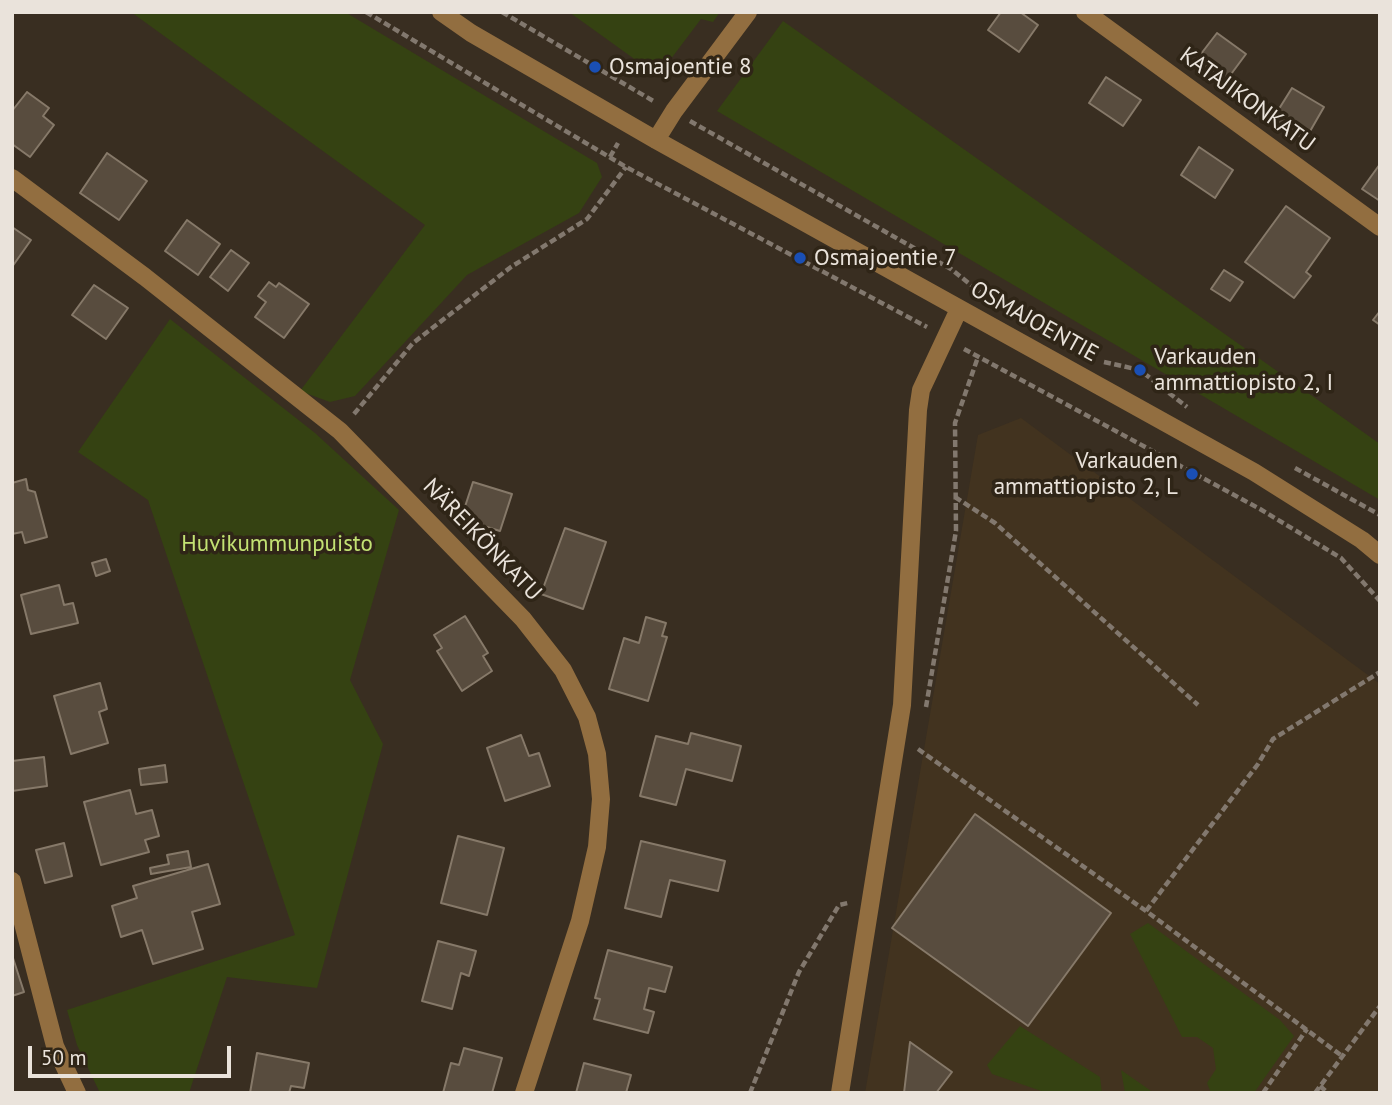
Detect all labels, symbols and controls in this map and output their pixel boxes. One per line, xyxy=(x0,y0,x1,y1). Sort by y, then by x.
street label: KATAJIKONKATU xyxy=(1174,42,1320,158)
place label: Osmajoentie 8 xyxy=(609,53,752,81)
marker: Osmajoentie 8 xyxy=(587,59,603,75)
place label: Osmajoentie 7 xyxy=(814,244,957,272)
marker: Osmajoentie 7 xyxy=(792,250,808,266)
street label: OSMAJOENTIE xyxy=(965,276,1103,368)
place label: Varkauden ammattiopisto 2, I xyxy=(1154,343,1333,397)
marker: Varkauden ammattiopisto 2, I xyxy=(1132,362,1148,378)
place label: Varkauden ammattiopisto 2, L xyxy=(994,447,1178,501)
marker: Varkauden ammattiopisto 2, L xyxy=(1184,466,1200,482)
street label: NÄREIKÖNKATU xyxy=(417,473,547,607)
park label: Huvikummunpuisto xyxy=(181,530,373,558)
scale bar xyxy=(32,1032,234,1076)
text: 50 m xyxy=(41,1044,87,1071)

